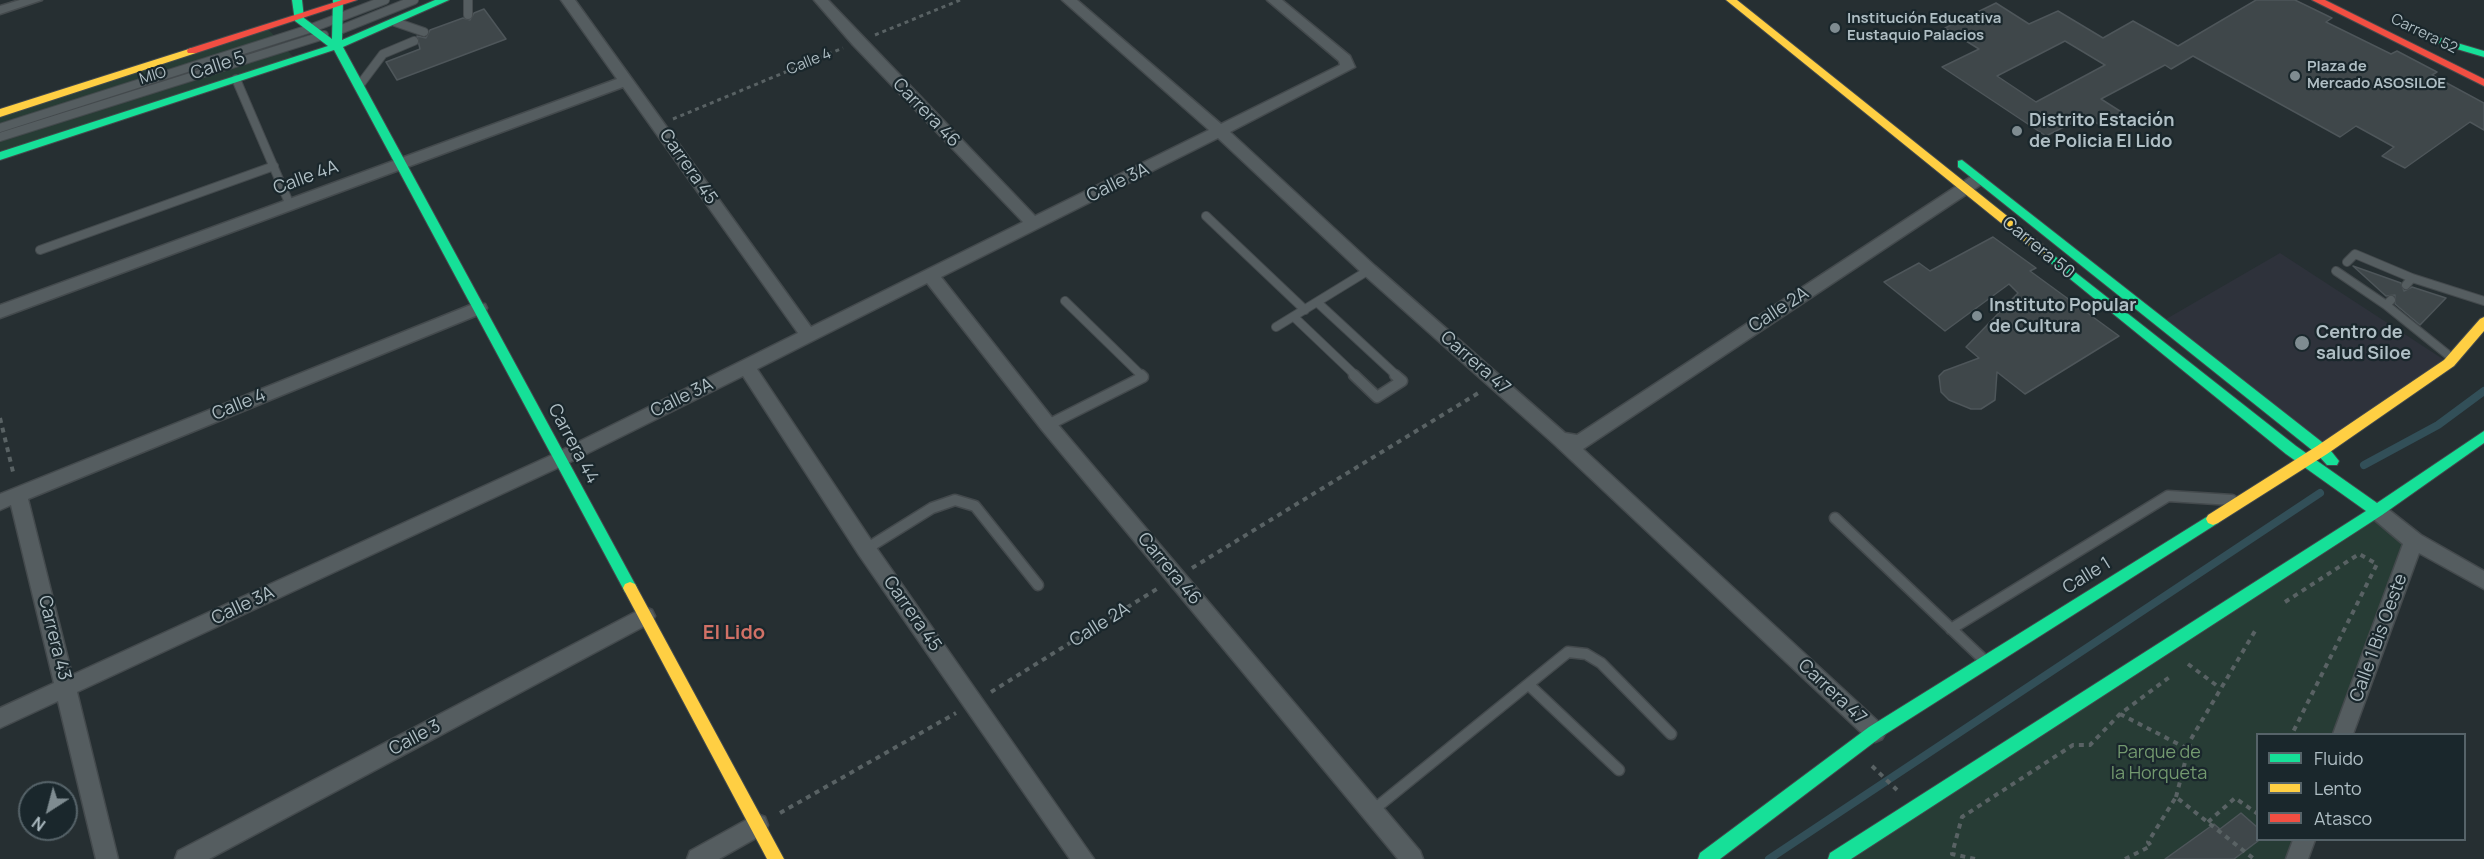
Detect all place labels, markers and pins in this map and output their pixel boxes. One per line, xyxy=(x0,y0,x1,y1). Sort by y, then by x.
place label: Institución Educativa Eustaquio Palacios xyxy=(1847,10,2001,45)
marker: Institución Educativa Eustaquio Palacios xyxy=(1828,21,1842,35)
place label: Plaza de Mercado ASOSILOE xyxy=(2307,58,2446,93)
marker: Plaza de Mercado ASOSILOE xyxy=(2288,69,2302,83)
place label: Distrito Estación de Policia El Lido xyxy=(2029,110,2174,152)
marker: Distrito Estación de Policia El Lido xyxy=(2010,124,2024,138)
place label: Instituto Popular de Cultura xyxy=(1989,295,2136,338)
marker: Instituto Popular de Cultura xyxy=(1970,309,1984,323)
place label: Centro de salud Siloe xyxy=(2316,322,2411,364)
marker: Centro de salud Siloe xyxy=(2293,334,2311,352)

